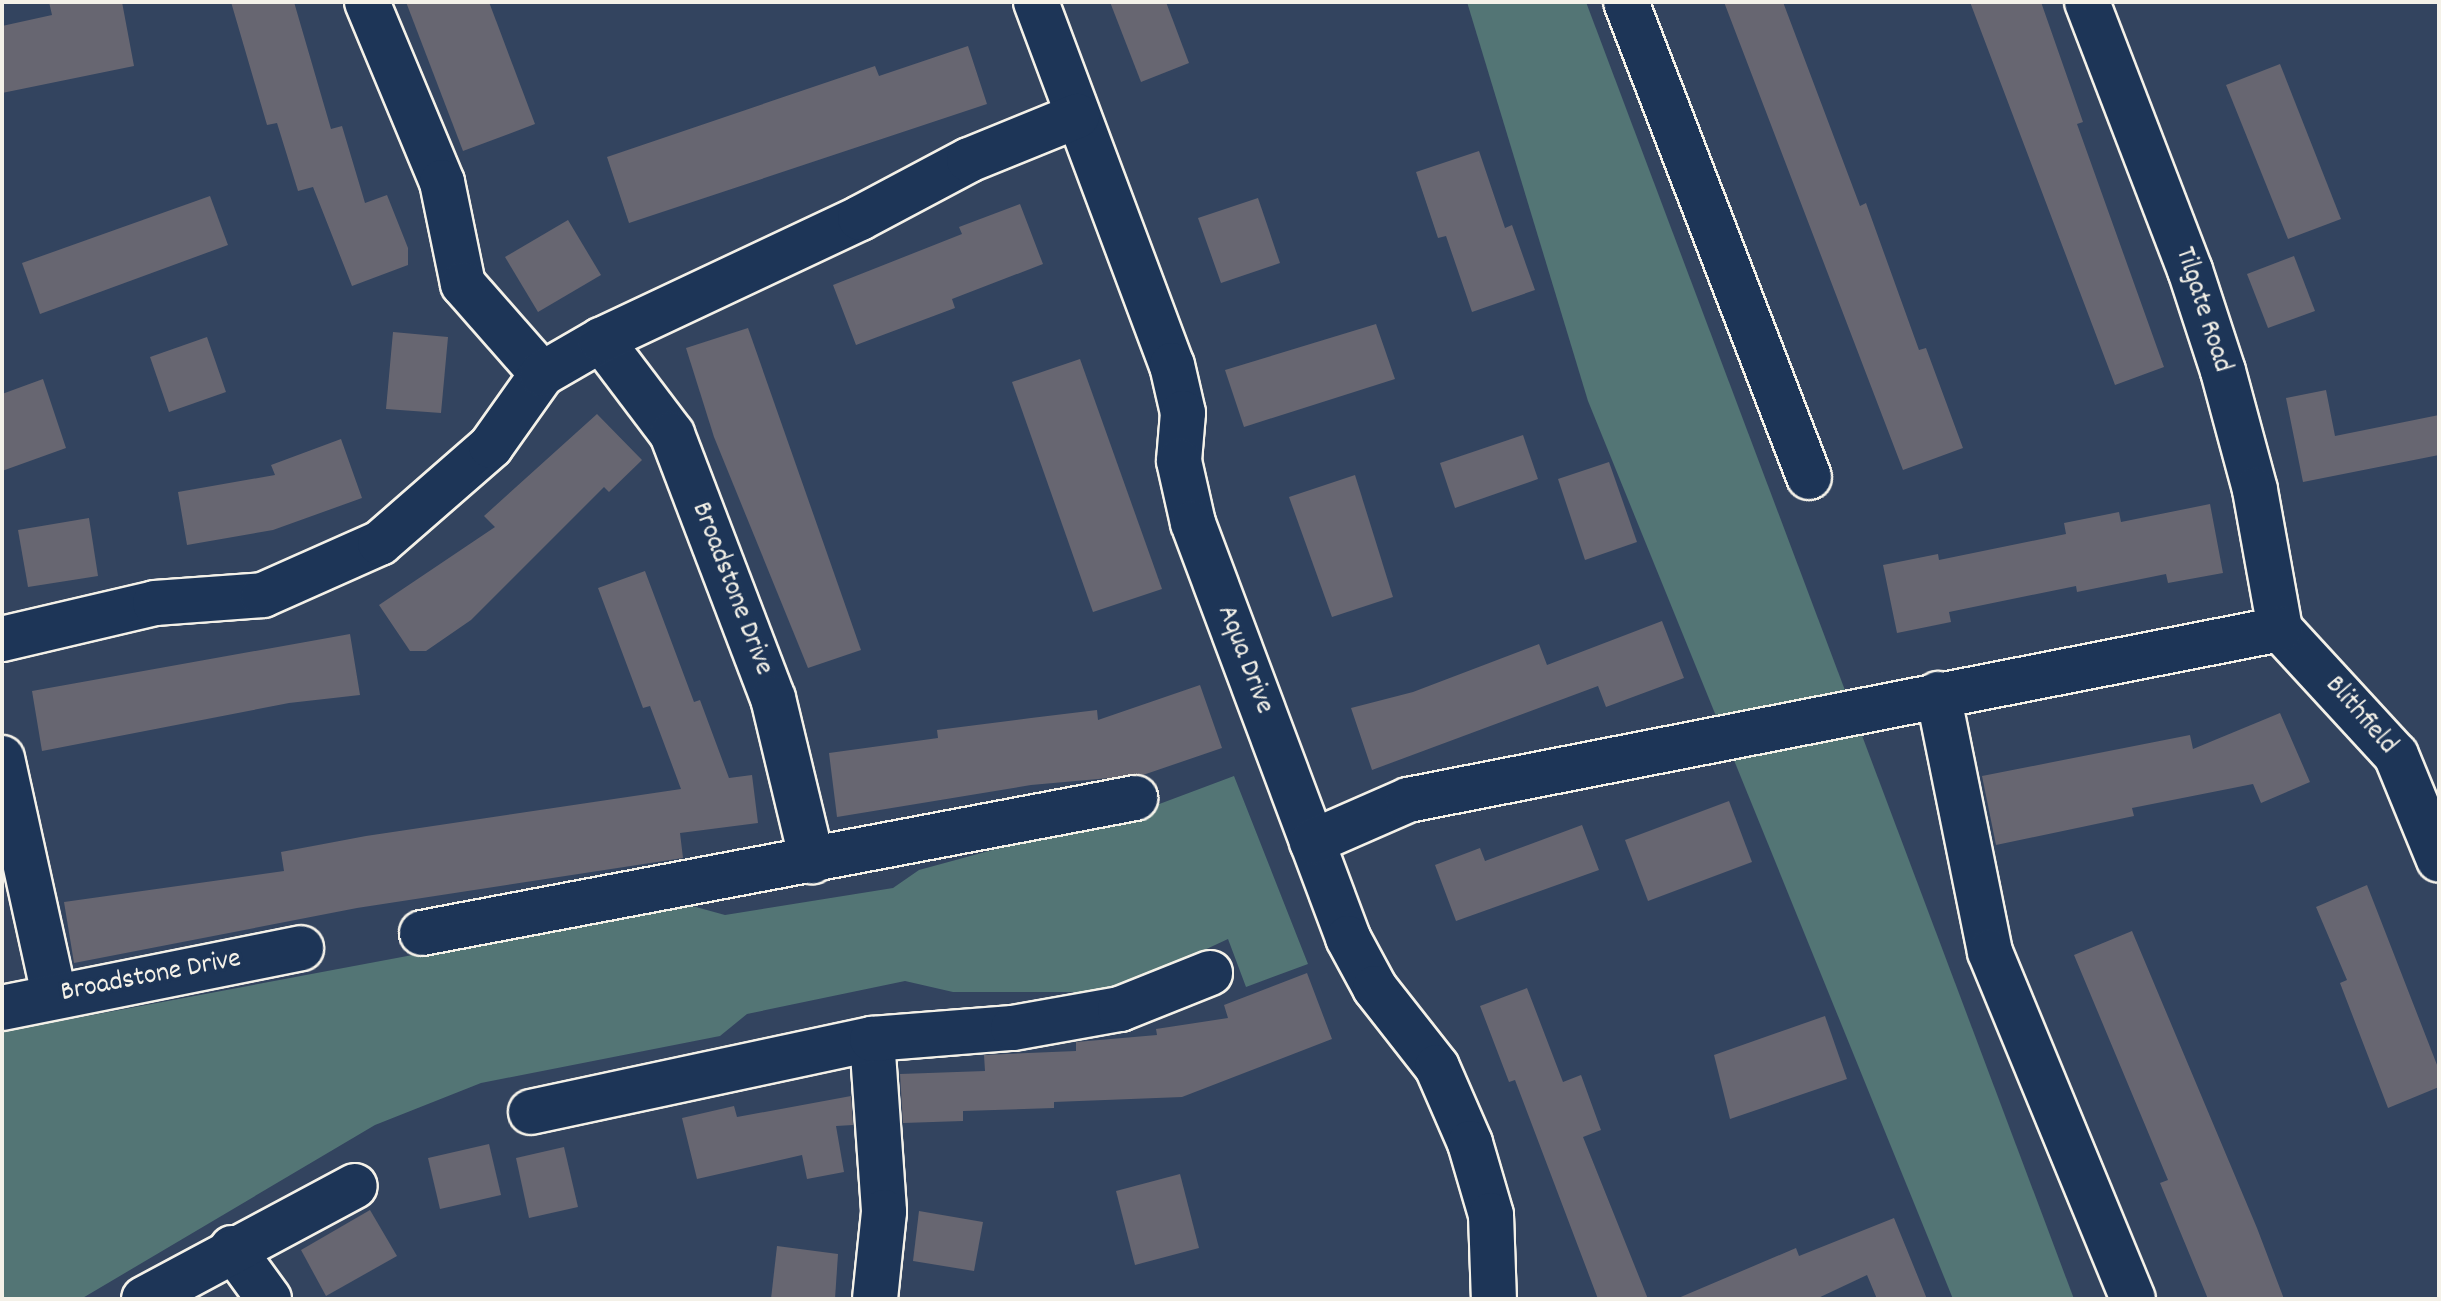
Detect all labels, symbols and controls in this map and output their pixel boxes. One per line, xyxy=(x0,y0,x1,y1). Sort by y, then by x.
street label: Tilgate Road xyxy=(2166,243,2238,377)
street label: Broadstone Drive xyxy=(683,498,779,680)
street label: Aqua Drive xyxy=(1208,601,1280,719)
street label: Blithfield xyxy=(2317,670,2403,762)
street label: Broadstone Drive xyxy=(58,943,244,1011)

